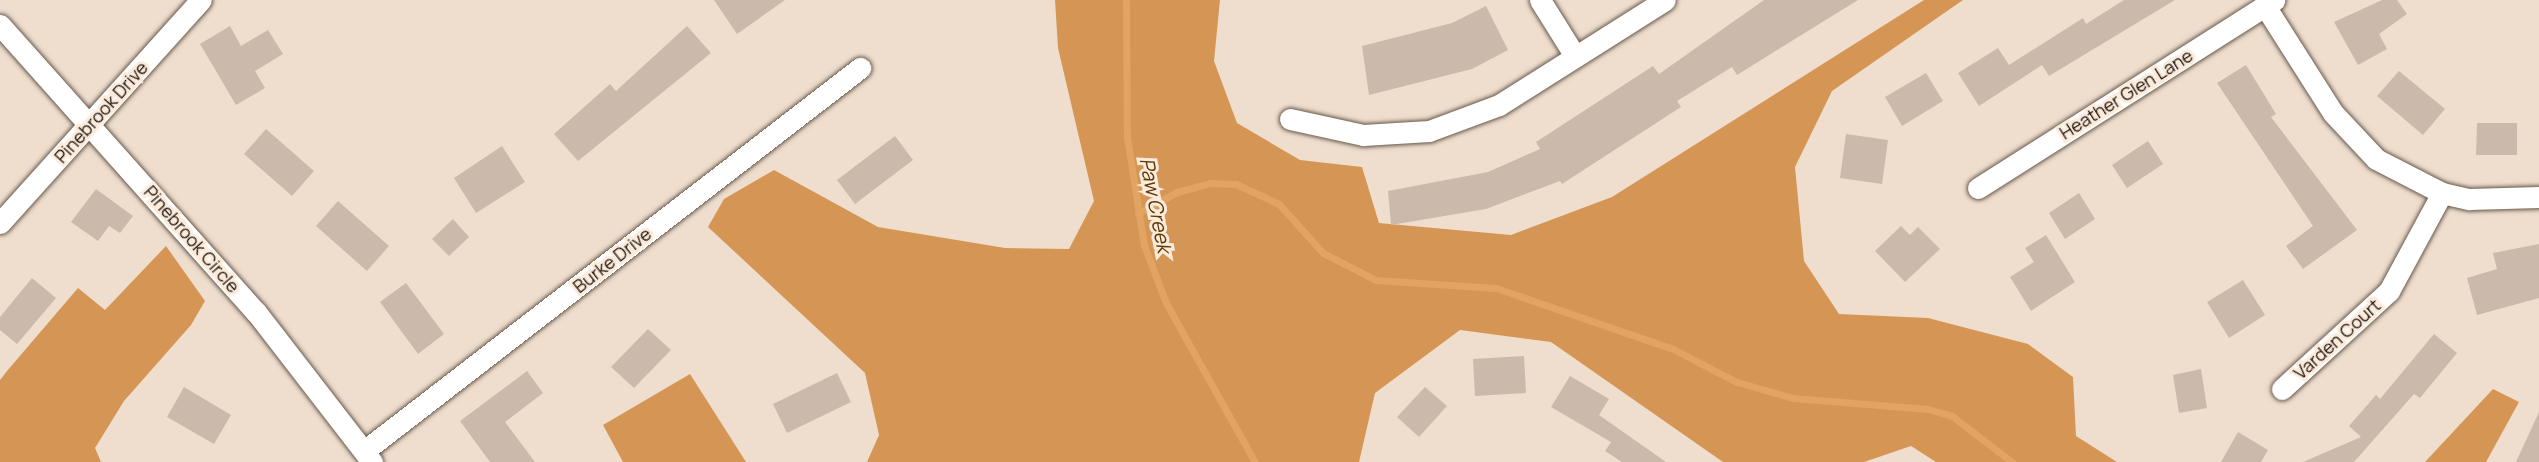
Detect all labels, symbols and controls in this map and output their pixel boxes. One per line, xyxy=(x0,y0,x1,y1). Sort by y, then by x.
street label: Heather Glen Lane xyxy=(2055,44,2197,144)
street label: Pinebrook Drive xyxy=(50,57,152,167)
water label: Paw Creek xyxy=(1135,155,1177,255)
street label: Pinebrook Circle xyxy=(140,181,244,297)
street label: Burke Drive xyxy=(569,223,655,297)
street label: Varden Court xyxy=(2289,294,2385,384)

